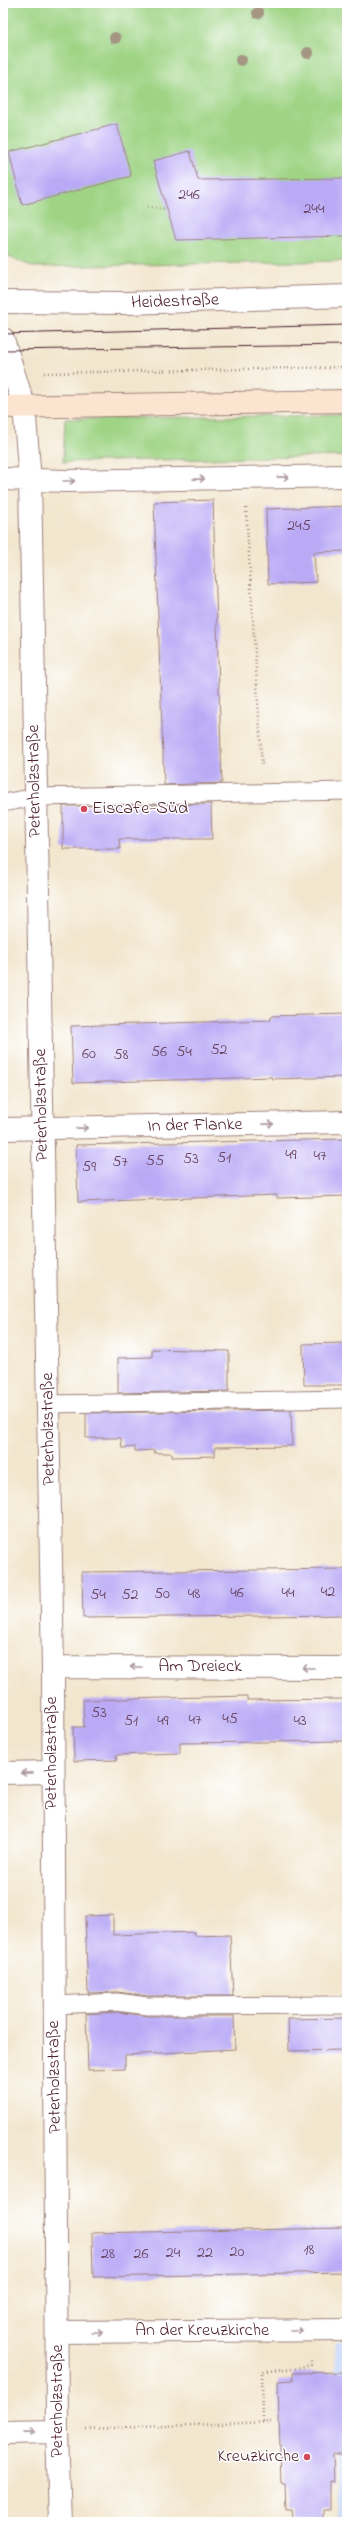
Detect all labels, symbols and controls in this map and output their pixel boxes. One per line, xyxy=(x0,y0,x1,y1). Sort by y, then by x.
house number: 246 xyxy=(178,183,200,207)
house number: 244 xyxy=(303,197,325,221)
street label: Heidestraße xyxy=(131,287,220,317)
one-way arrow xyxy=(276,473,289,481)
one-way arrow xyxy=(192,475,205,483)
one-way arrow xyxy=(62,477,75,485)
house number: 245 xyxy=(287,514,311,538)
street label: Peterholzstraße xyxy=(21,723,49,838)
place label: Eiscafe-Süd xyxy=(92,796,188,822)
marker: Eiscafe-Süd xyxy=(79,804,89,814)
house number: 52 xyxy=(210,1038,228,1062)
house number: 56 xyxy=(151,1040,167,1064)
house number: 54 xyxy=(176,1040,192,1064)
house number: 60 xyxy=(82,1042,96,1066)
house number: 58 xyxy=(113,1043,129,1067)
street label: Peterholzstraße xyxy=(28,1047,56,1162)
street label: In der Flanke xyxy=(147,1112,244,1140)
one-way arrow xyxy=(261,1120,274,1128)
one-way arrow xyxy=(75,1124,88,1132)
house number: 49 xyxy=(285,1143,297,1167)
house number: 47 xyxy=(313,1144,327,1168)
house number: 51 xyxy=(217,1146,231,1170)
house number: 53 xyxy=(183,1147,199,1171)
house number: 55 xyxy=(146,1149,164,1173)
house number: 57 xyxy=(112,1150,128,1174)
house number: 59 xyxy=(82,1155,96,1179)
street label: Peterholzstraße xyxy=(35,1371,63,1486)
house number: 42 xyxy=(321,1580,335,1604)
house number: 46 xyxy=(230,1581,244,1605)
house number: 44 xyxy=(281,1581,295,1605)
house number: 50 xyxy=(154,1582,170,1606)
house number: 48 xyxy=(188,1582,200,1606)
house number: 54 xyxy=(90,1583,106,1607)
house number: 52 xyxy=(121,1583,139,1607)
street label: Am Dreieck xyxy=(158,1654,242,1680)
one-way arrow xyxy=(130,1663,143,1671)
one-way arrow xyxy=(302,1664,315,1672)
street label: Peterholzstraße xyxy=(39,1696,65,1810)
house number: 53 xyxy=(91,1701,107,1725)
house number: 45 xyxy=(222,1707,238,1731)
house number: 47 xyxy=(188,1708,202,1732)
house number: 51 xyxy=(124,1709,138,1733)
house number: 49 xyxy=(157,1709,169,1733)
house number: 43 xyxy=(293,1709,307,1733)
one-way arrow xyxy=(21,1769,34,1777)
street label: Peterholzstraße xyxy=(41,2019,69,2134)
house number: 18 xyxy=(303,2238,315,2262)
house number: 20 xyxy=(230,2240,245,2264)
house number: 24 xyxy=(166,2241,181,2265)
house number: 22 xyxy=(197,2241,213,2265)
house number: 28 xyxy=(101,2242,115,2266)
house number: 26 xyxy=(134,2242,149,2266)
street label: An der Kreuzkirche xyxy=(135,2318,270,2344)
one-way arrow xyxy=(290,2327,303,2335)
one-way arrow xyxy=(90,2328,103,2336)
street label: Peterholzstraße xyxy=(45,2344,71,2458)
one-way arrow xyxy=(23,2428,36,2436)
place label: Kreuzkirche xyxy=(218,2444,300,2470)
marker: Kreuzkirche xyxy=(302,2452,312,2462)

